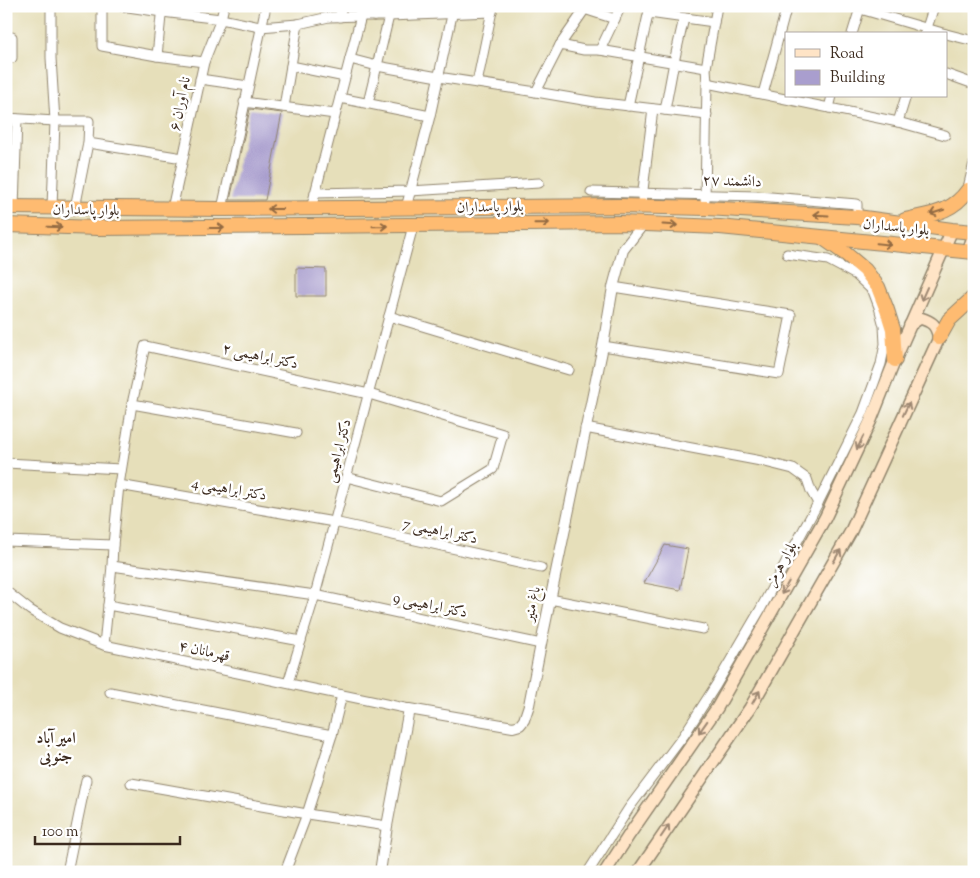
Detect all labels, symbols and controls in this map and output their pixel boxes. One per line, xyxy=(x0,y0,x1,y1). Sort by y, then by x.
legend xyxy=(785,32,948,98)
text: Road xyxy=(830,44,864,65)
text: Building xyxy=(830,68,885,89)
street label: نام آوران ۶ xyxy=(165,75,198,133)
street label: دانشمند ۲۷ xyxy=(702,170,762,194)
street label: بلوار پاسداران xyxy=(456,197,524,219)
street label: بلوار پاسداران xyxy=(52,200,120,222)
one-way arrow xyxy=(267,204,283,214)
one-way arrow xyxy=(929,208,945,218)
one-way arrow xyxy=(813,211,829,220)
street label: بلوار پاسداران xyxy=(862,214,930,242)
one-way arrow xyxy=(534,218,550,228)
one-way arrow xyxy=(662,220,678,229)
one-way arrow xyxy=(372,221,388,231)
one-way arrow xyxy=(47,222,63,231)
one-way arrow xyxy=(209,223,225,233)
one-way arrow xyxy=(876,239,892,248)
one-way arrow xyxy=(919,286,929,301)
street label: دکتر ابراهیمی ۲ xyxy=(220,339,300,375)
one-way arrow xyxy=(902,402,911,417)
street label: دکتر ابراهیمی xyxy=(320,417,358,485)
one-way arrow xyxy=(855,435,864,450)
street label: دکتر ابراهیمی 4 xyxy=(190,473,268,507)
street label: دکتر ابراهیمی 7 xyxy=(401,514,479,550)
street label: بلوار هرمز xyxy=(761,538,803,590)
one-way arrow xyxy=(832,549,842,563)
one-way arrow xyxy=(780,580,790,594)
street label: باغ منیر xyxy=(519,584,548,626)
street label: دکتر ابراهیمی 9 xyxy=(391,588,469,624)
street label: قهرمانان ۴ xyxy=(177,636,231,668)
one-way arrow xyxy=(751,689,761,704)
one-way arrow xyxy=(698,720,708,734)
district label: امير آباد جنوبی xyxy=(36,728,76,769)
scale bar xyxy=(35,813,180,845)
text: 100 m xyxy=(42,822,79,843)
one-way arrow xyxy=(660,825,670,839)

